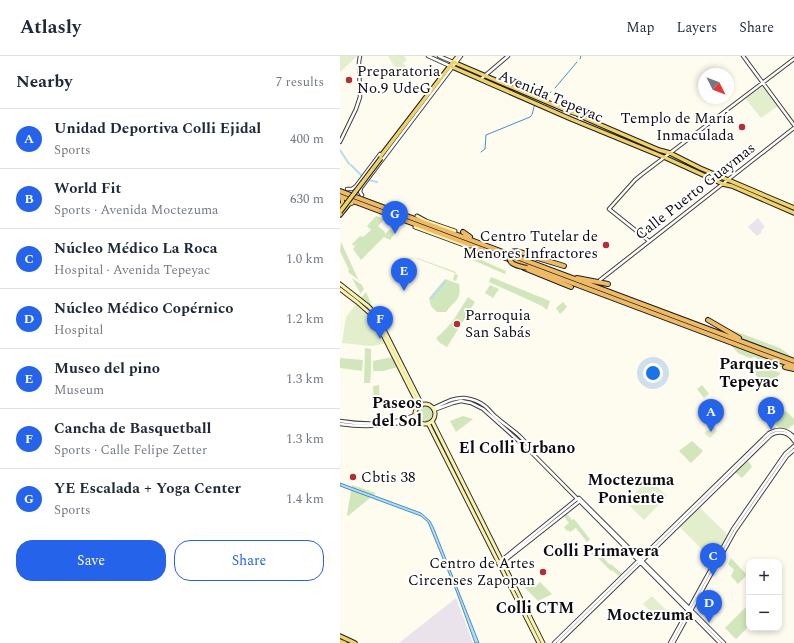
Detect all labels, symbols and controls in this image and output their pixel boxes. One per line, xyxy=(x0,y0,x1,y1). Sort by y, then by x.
text: Atlasly xyxy=(20,13,81,42)
text: Map xyxy=(626,17,655,38)
text: Layers xyxy=(677,17,717,38)
text: Share xyxy=(739,17,774,38)
place label: Preparatoria No.9 UdeG xyxy=(357,60,441,100)
street label: Avenida Tepeyac xyxy=(495,64,607,129)
north arrow xyxy=(698,68,734,104)
text: Nearby xyxy=(16,69,72,95)
text: 7 results xyxy=(276,72,324,92)
marker: Preparatoria No.9 UdeG xyxy=(344,75,354,85)
place label: Templo de María Inmaculada xyxy=(621,107,735,147)
text: Unidad Deportiva Colli Ejidal xyxy=(54,117,261,140)
marker: Templo de María Inmaculada xyxy=(737,122,747,132)
text: A xyxy=(24,129,34,149)
text: 400 m xyxy=(290,129,324,149)
street label: Calle Puerto Guaymas xyxy=(630,137,760,246)
text: Sports xyxy=(54,140,91,160)
text: World Fit xyxy=(54,177,121,200)
text: B xyxy=(24,189,34,209)
text: 630 m xyxy=(290,189,324,209)
text: Sports · Avenida Moctezuma xyxy=(54,200,218,220)
pin: G xyxy=(382,201,408,234)
place label: Centro Tutelar de Menores Infractores xyxy=(463,225,598,265)
text: Núcleo Médico La Roca xyxy=(54,237,218,260)
marker: Centro Tutelar de Menores Infractores xyxy=(601,240,611,250)
text: C xyxy=(24,249,34,269)
text: 1.0 km xyxy=(286,249,324,269)
pin: E xyxy=(391,258,417,291)
text: Hospital · Avenida Tepeyac xyxy=(54,260,210,280)
text: Núcleo Médico Copérnico xyxy=(54,297,233,320)
place label: Parroquia San Sabás xyxy=(465,304,531,344)
pin: F xyxy=(367,306,393,339)
text: D xyxy=(24,309,34,329)
text: 1.2 km xyxy=(286,309,324,329)
marker: Parroquia San Sabás xyxy=(452,319,462,329)
text: Hospital xyxy=(54,320,103,340)
district label: Parques Tepeyac xyxy=(719,352,779,394)
text: Museo del pino xyxy=(54,357,160,380)
your location xyxy=(643,363,663,383)
text: E xyxy=(25,369,33,389)
text: 1.3 km xyxy=(286,369,324,389)
text: Museum xyxy=(54,380,104,400)
district label: Paseos del Sol xyxy=(372,391,422,433)
pin: B xyxy=(758,397,784,430)
pin: A xyxy=(698,399,724,432)
text: Cancha de Basquetball xyxy=(54,417,211,440)
text: F xyxy=(25,429,33,449)
text: 1.3 km xyxy=(286,429,324,449)
district label: El Colli Urbano xyxy=(459,436,575,460)
text: Sports · Calle Felipe Zetter xyxy=(54,440,207,460)
place label: Cbtis 38 xyxy=(361,466,416,489)
district label: Moctezuma Poniente xyxy=(588,468,675,510)
marker: Cbtis 38 xyxy=(348,472,358,482)
text: YE Escalada + Yoga Center xyxy=(54,477,241,500)
text: G xyxy=(24,489,34,509)
text: 1.4 km xyxy=(286,489,324,509)
text: Sports xyxy=(54,500,91,520)
district label: Colli Primavera xyxy=(543,539,660,563)
button: Save xyxy=(16,540,166,581)
button: Share xyxy=(174,540,324,581)
pin: C xyxy=(700,543,726,576)
place label: Centro de Artes Circenses Zapopan xyxy=(408,552,535,592)
map controls xyxy=(746,559,782,631)
button: + xyxy=(746,559,782,595)
marker: Centro de Artes Circenses Zapopan xyxy=(538,567,548,577)
pin: D xyxy=(696,590,722,623)
button: − xyxy=(746,595,782,631)
district label: Colli CTM xyxy=(496,596,574,620)
district label: Moctezuma xyxy=(607,603,694,627)

